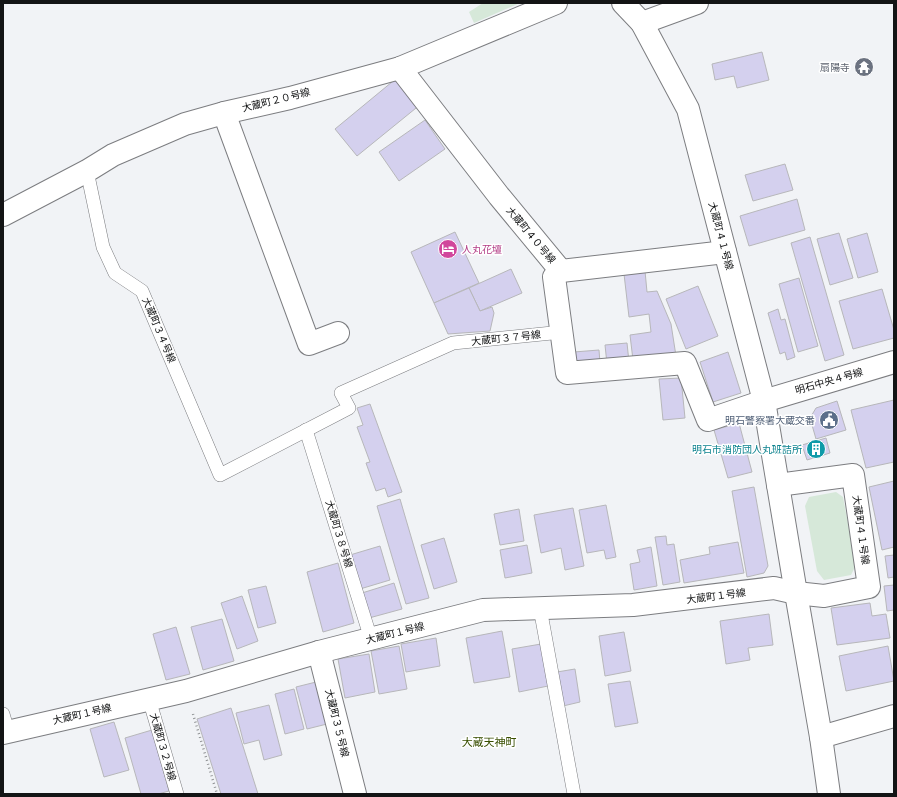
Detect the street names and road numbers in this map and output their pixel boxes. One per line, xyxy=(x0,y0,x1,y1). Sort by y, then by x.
street label: 大蔵町２０号線 xyxy=(240,84,312,116)
street label: 大蔵町４１号線 xyxy=(705,200,737,272)
street label: 大蔵町４０号線 xyxy=(503,203,559,267)
street label: 大蔵町３４号線 xyxy=(138,295,180,365)
street label: 大蔵町３７号線 xyxy=(470,327,542,349)
street label: 明石中央４号線 xyxy=(793,364,865,398)
street label: 大蔵町４１号線 xyxy=(849,494,873,566)
street label: 大蔵町３８号線 xyxy=(322,498,356,570)
street label: 大蔵町１号線 xyxy=(685,585,747,607)
street label: 大蔵町１号線 xyxy=(364,618,426,648)
street label: 大蔵町３５号線 xyxy=(321,687,353,759)
street label: 大蔵町１号線 xyxy=(51,700,113,728)
street label: 大蔵町３２号線 xyxy=(146,711,180,783)

